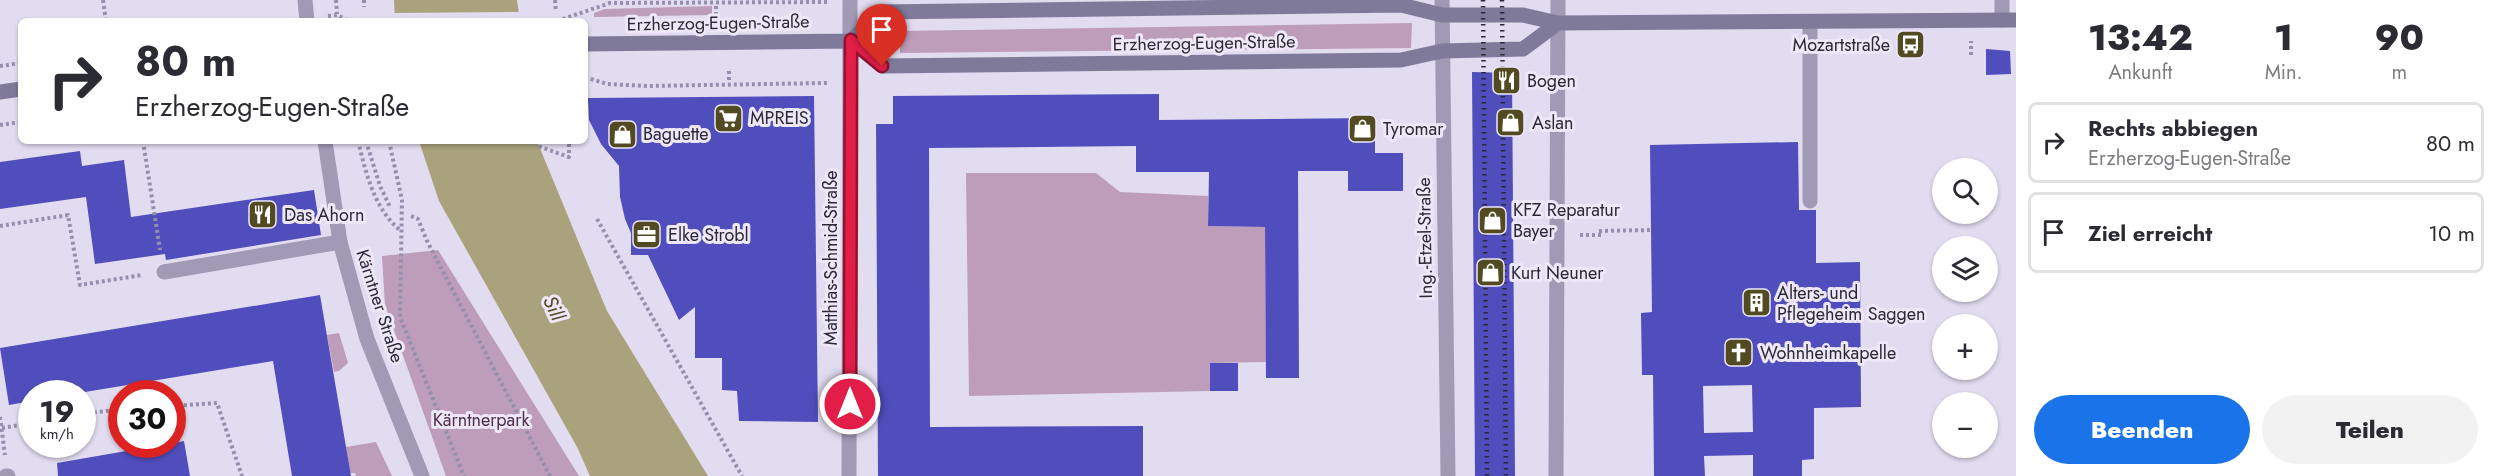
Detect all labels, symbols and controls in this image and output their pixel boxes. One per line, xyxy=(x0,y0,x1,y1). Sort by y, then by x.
pin xyxy=(856,4,907,66)
street label: Erzherzog-Eugen-Straße xyxy=(626,8,810,38)
text: 13:42 xyxy=(2088,11,2193,63)
text: 1 xyxy=(2274,11,2293,63)
text: 90 xyxy=(2374,11,2424,63)
icon: arrive xyxy=(865,13,898,46)
street label: Erzherzog-Eugen-Straße xyxy=(1112,28,1296,58)
bus stop icon: Mozartstraße xyxy=(1895,29,1927,61)
text: 80 m xyxy=(135,31,236,92)
place label: Mozartstraße xyxy=(1793,32,1890,58)
icon: right xyxy=(36,42,114,120)
text: Ankunft xyxy=(2108,58,2172,87)
text: Min. xyxy=(2265,58,2303,87)
text: m xyxy=(2391,58,2407,87)
restaurant icon: Bogen xyxy=(1490,65,1522,97)
place label: Bogen xyxy=(1527,68,1576,94)
text: Erzherzog-Eugen-Straße xyxy=(135,87,409,126)
supermarket icon: MPREIS xyxy=(713,102,745,134)
place label: MPREIS xyxy=(750,105,809,131)
shop icon: Aslan xyxy=(1495,107,1527,139)
place label: Aslan xyxy=(1532,110,1573,136)
text: Rechts abbiegen xyxy=(2088,112,2258,144)
shop icon: Tyromar xyxy=(1346,113,1378,145)
place label: Tyromar xyxy=(1383,116,1444,142)
shop icon: Baguette xyxy=(606,118,638,150)
place label: Baguette xyxy=(643,121,709,147)
icon: right xyxy=(2037,126,2070,159)
text: 80 m xyxy=(2426,127,2475,159)
text: Erzherzog-Eugen-Straße xyxy=(2088,144,2291,173)
map controls xyxy=(1932,158,1998,458)
button: search xyxy=(1932,158,1998,224)
street label: Matthias-Schmid-Straße xyxy=(818,171,844,345)
street label: Ing.-Etzel-Straße xyxy=(1411,177,1439,299)
place label: KFZ Reparatur Bayer xyxy=(1513,197,1621,244)
restaurant icon: Das Ahorn xyxy=(247,199,279,231)
place label: Das Ahorn xyxy=(284,202,364,228)
shop icon: KFZ Reparatur Bayer xyxy=(1476,204,1508,236)
icon: arrive xyxy=(2037,216,2070,249)
text: Ziel erreicht xyxy=(2088,217,2212,249)
text: 10 m xyxy=(2428,217,2475,249)
office icon: Elke Strobl xyxy=(631,219,663,251)
place label: Elke Strobl xyxy=(668,222,749,248)
button: layers xyxy=(1932,236,1998,302)
street label: Kärntner Straße xyxy=(349,246,411,366)
shop icon: Kurt Neuner xyxy=(1474,257,1506,289)
place label: Kurt Neuner xyxy=(1511,260,1604,286)
place label: Alters- und Pflegeheim Saggen xyxy=(1777,280,1926,327)
building icon: Alters- und Pflegeheim Saggen xyxy=(1740,287,1772,319)
water label: Sill xyxy=(535,291,573,327)
button: + xyxy=(1932,314,1998,380)
church icon: Wohnheimkapelle xyxy=(1723,337,1755,369)
place label: Wohnheimkapelle xyxy=(1760,340,1896,366)
position arrow xyxy=(818,372,882,436)
speed limit sign: 30 xyxy=(108,380,186,458)
text: 19 xyxy=(39,390,75,433)
button: − xyxy=(1932,392,1998,458)
button: Beenden xyxy=(2034,395,2250,464)
button: Teilen xyxy=(2262,395,2478,464)
park label: Kärntnerpark xyxy=(433,407,529,433)
text: km/h xyxy=(40,423,74,445)

